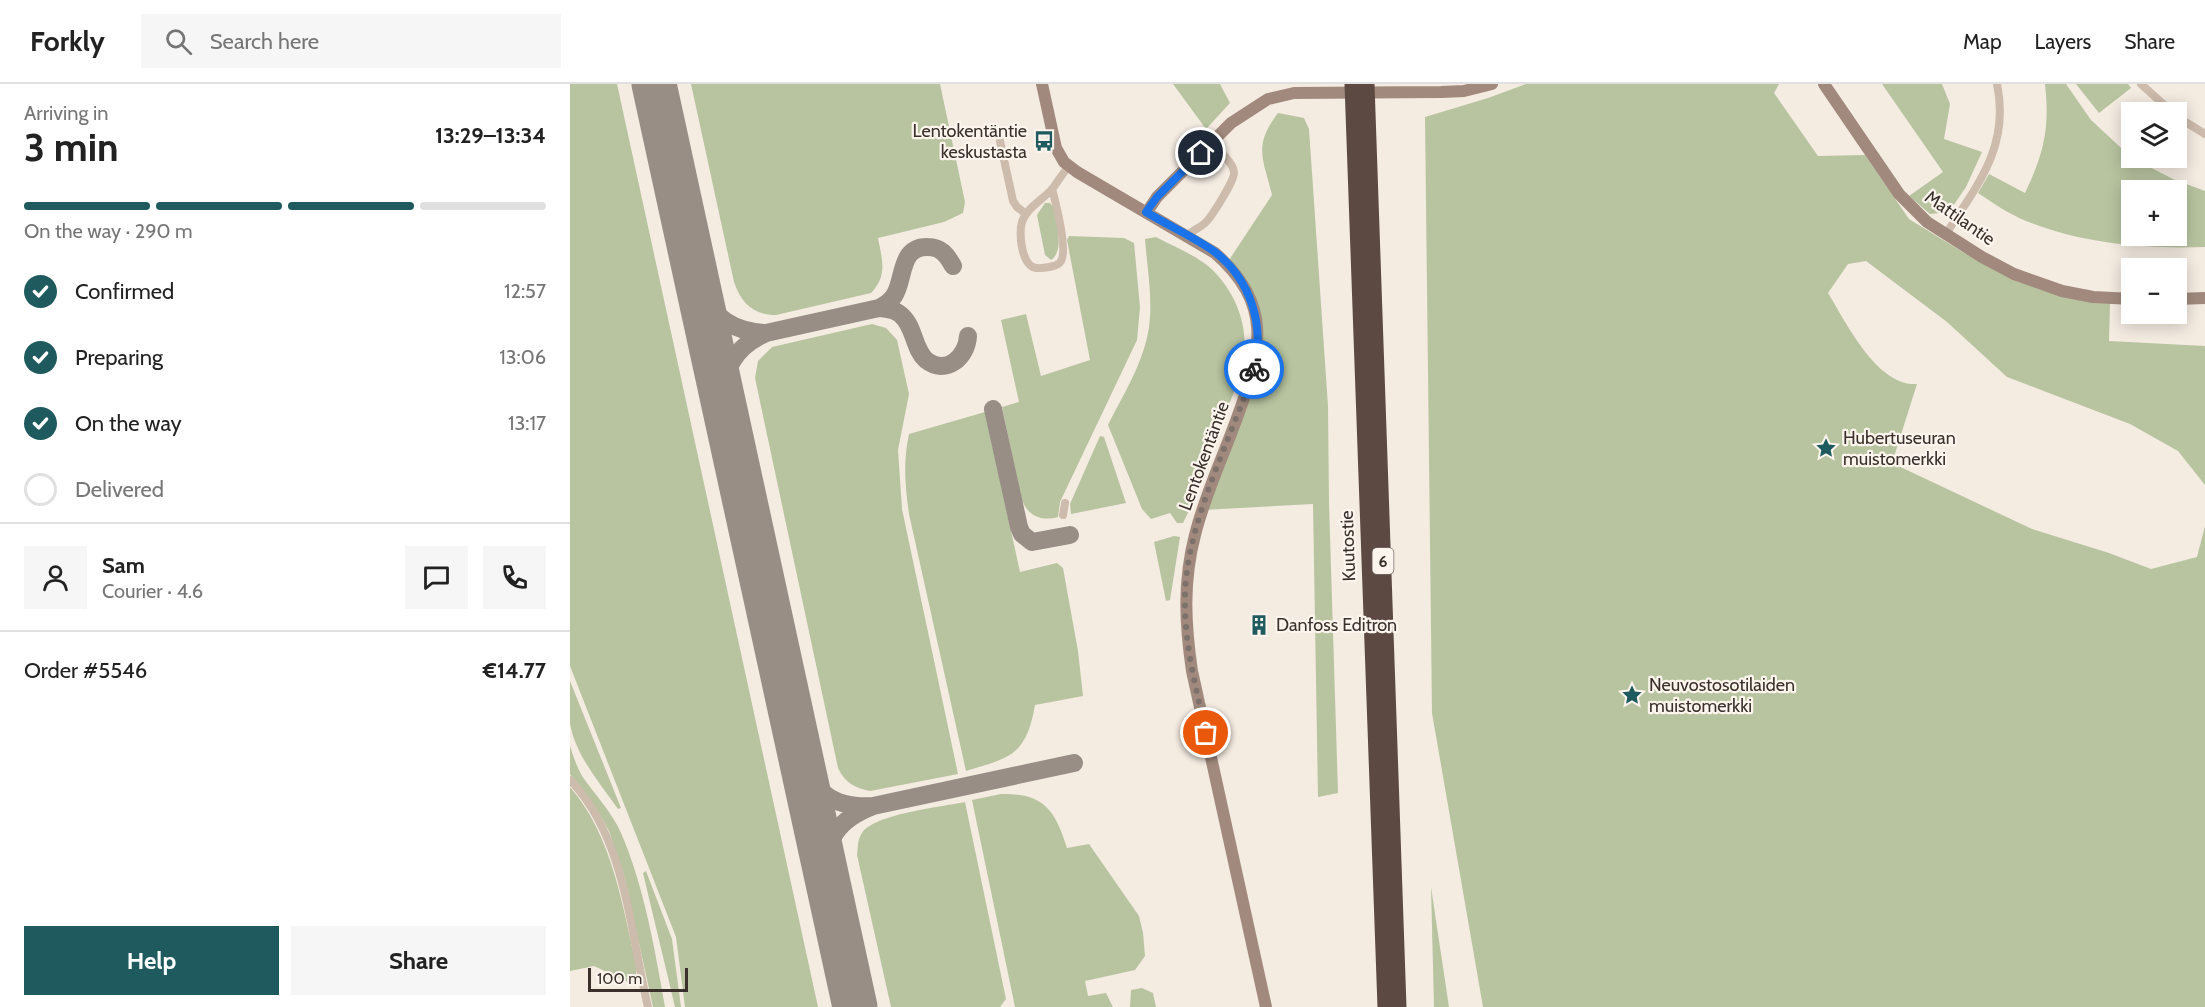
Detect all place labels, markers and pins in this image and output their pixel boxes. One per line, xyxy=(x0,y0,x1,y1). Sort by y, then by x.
place label: Lentokentäntie keskustasta xyxy=(913,120,1027,163)
pin xyxy=(1175,127,1226,178)
bus stop icon: Lentokentäntie keskustasta xyxy=(1032,129,1056,153)
place label: Hubertuseuran muistomerkki xyxy=(1843,427,1956,470)
place icon: Hubertuseuran muistomerkki xyxy=(1814,436,1838,460)
building icon: Danfoss Editron xyxy=(1247,613,1271,637)
place label: Danfoss Editron xyxy=(1276,614,1397,636)
place label: Neuvostosotilaiden muistomerkki xyxy=(1649,674,1795,717)
place icon: Neuvostosotilaiden muistomerkki xyxy=(1620,683,1644,707)
pin xyxy=(1180,707,1231,758)

